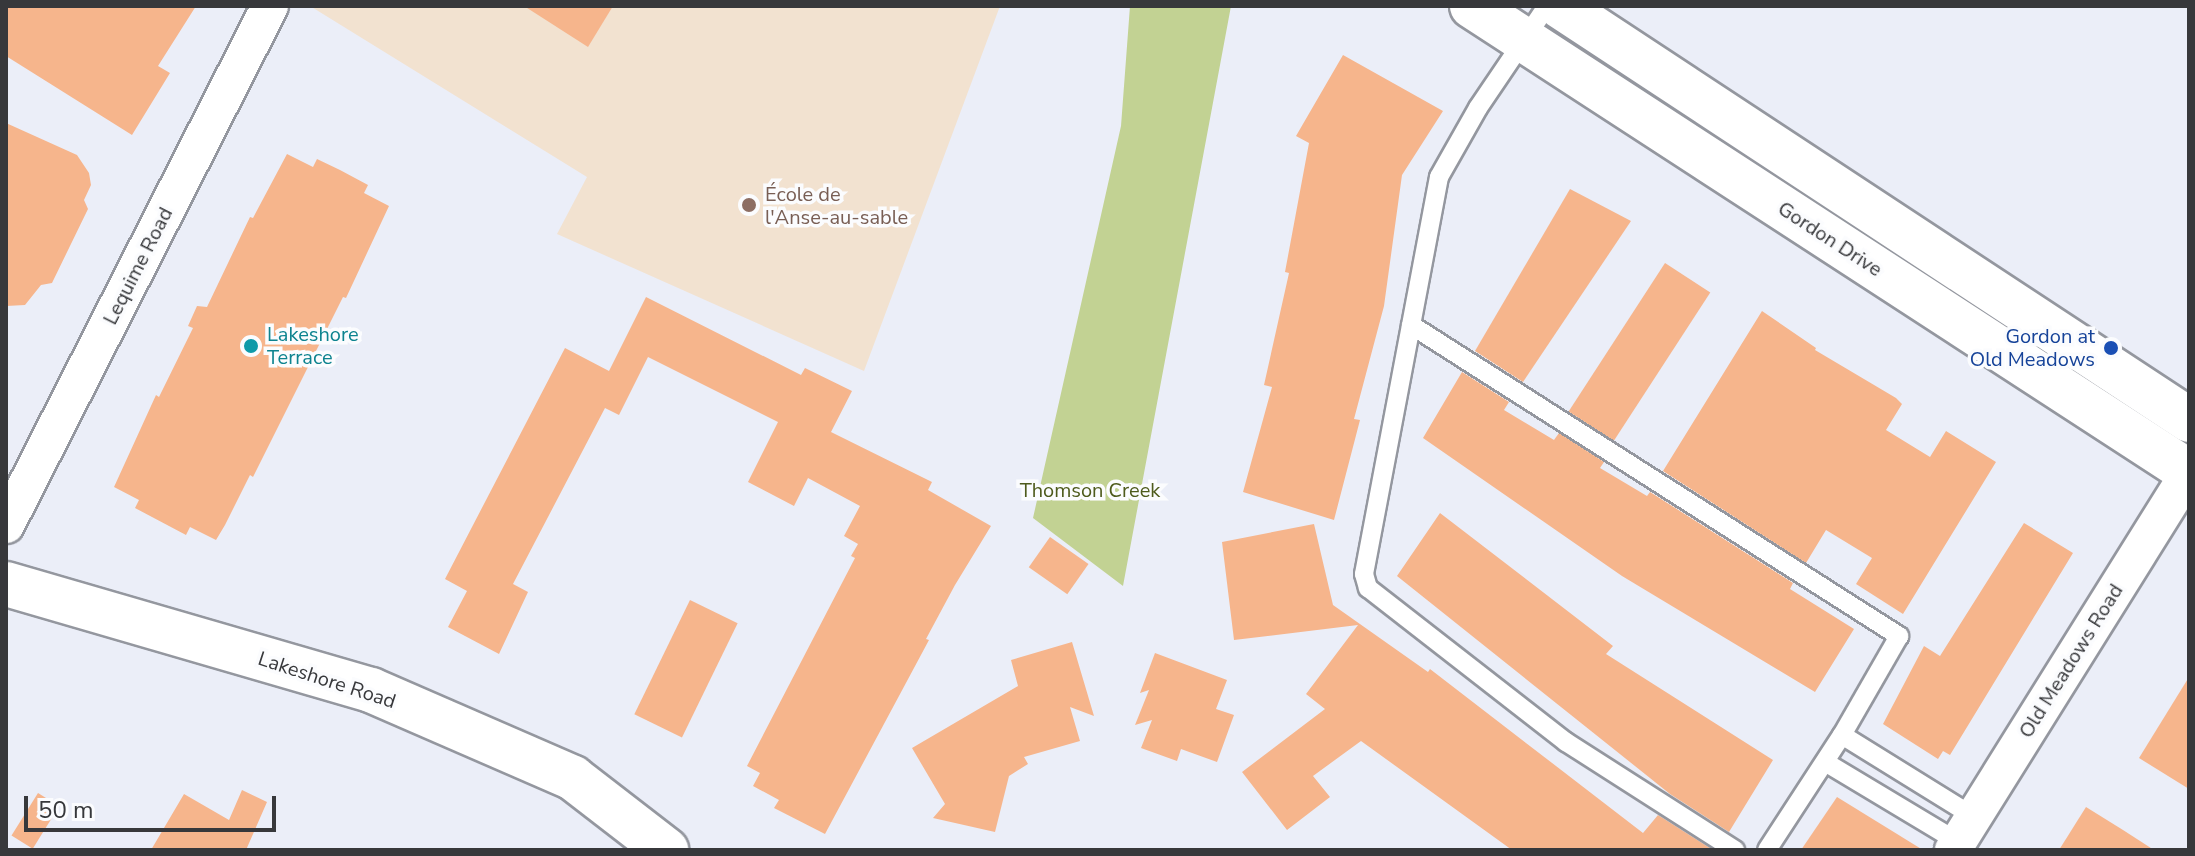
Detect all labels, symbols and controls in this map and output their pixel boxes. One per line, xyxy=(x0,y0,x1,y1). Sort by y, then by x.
place label: École de l'Anse-au-sable xyxy=(765,182,908,229)
marker: École de l'Anse-au-sable xyxy=(740,196,758,214)
street label: Gordon Drive xyxy=(1773,196,1887,282)
street label: Lequime Road xyxy=(98,203,178,329)
place label: Lakeshore Terrace xyxy=(267,322,359,369)
place label: Gordon at Old Meadows xyxy=(1970,324,2095,371)
marker: Lakeshore Terrace xyxy=(242,337,260,355)
marker: Gordon at Old Meadows xyxy=(2102,339,2120,357)
park label: Thomson Creek xyxy=(1020,478,1160,502)
street label: Old Meadows Road xyxy=(2014,580,2128,742)
street label: Lakeshore Road xyxy=(255,646,399,714)
scale bar xyxy=(28,780,280,830)
text: 50 m xyxy=(38,794,94,826)

